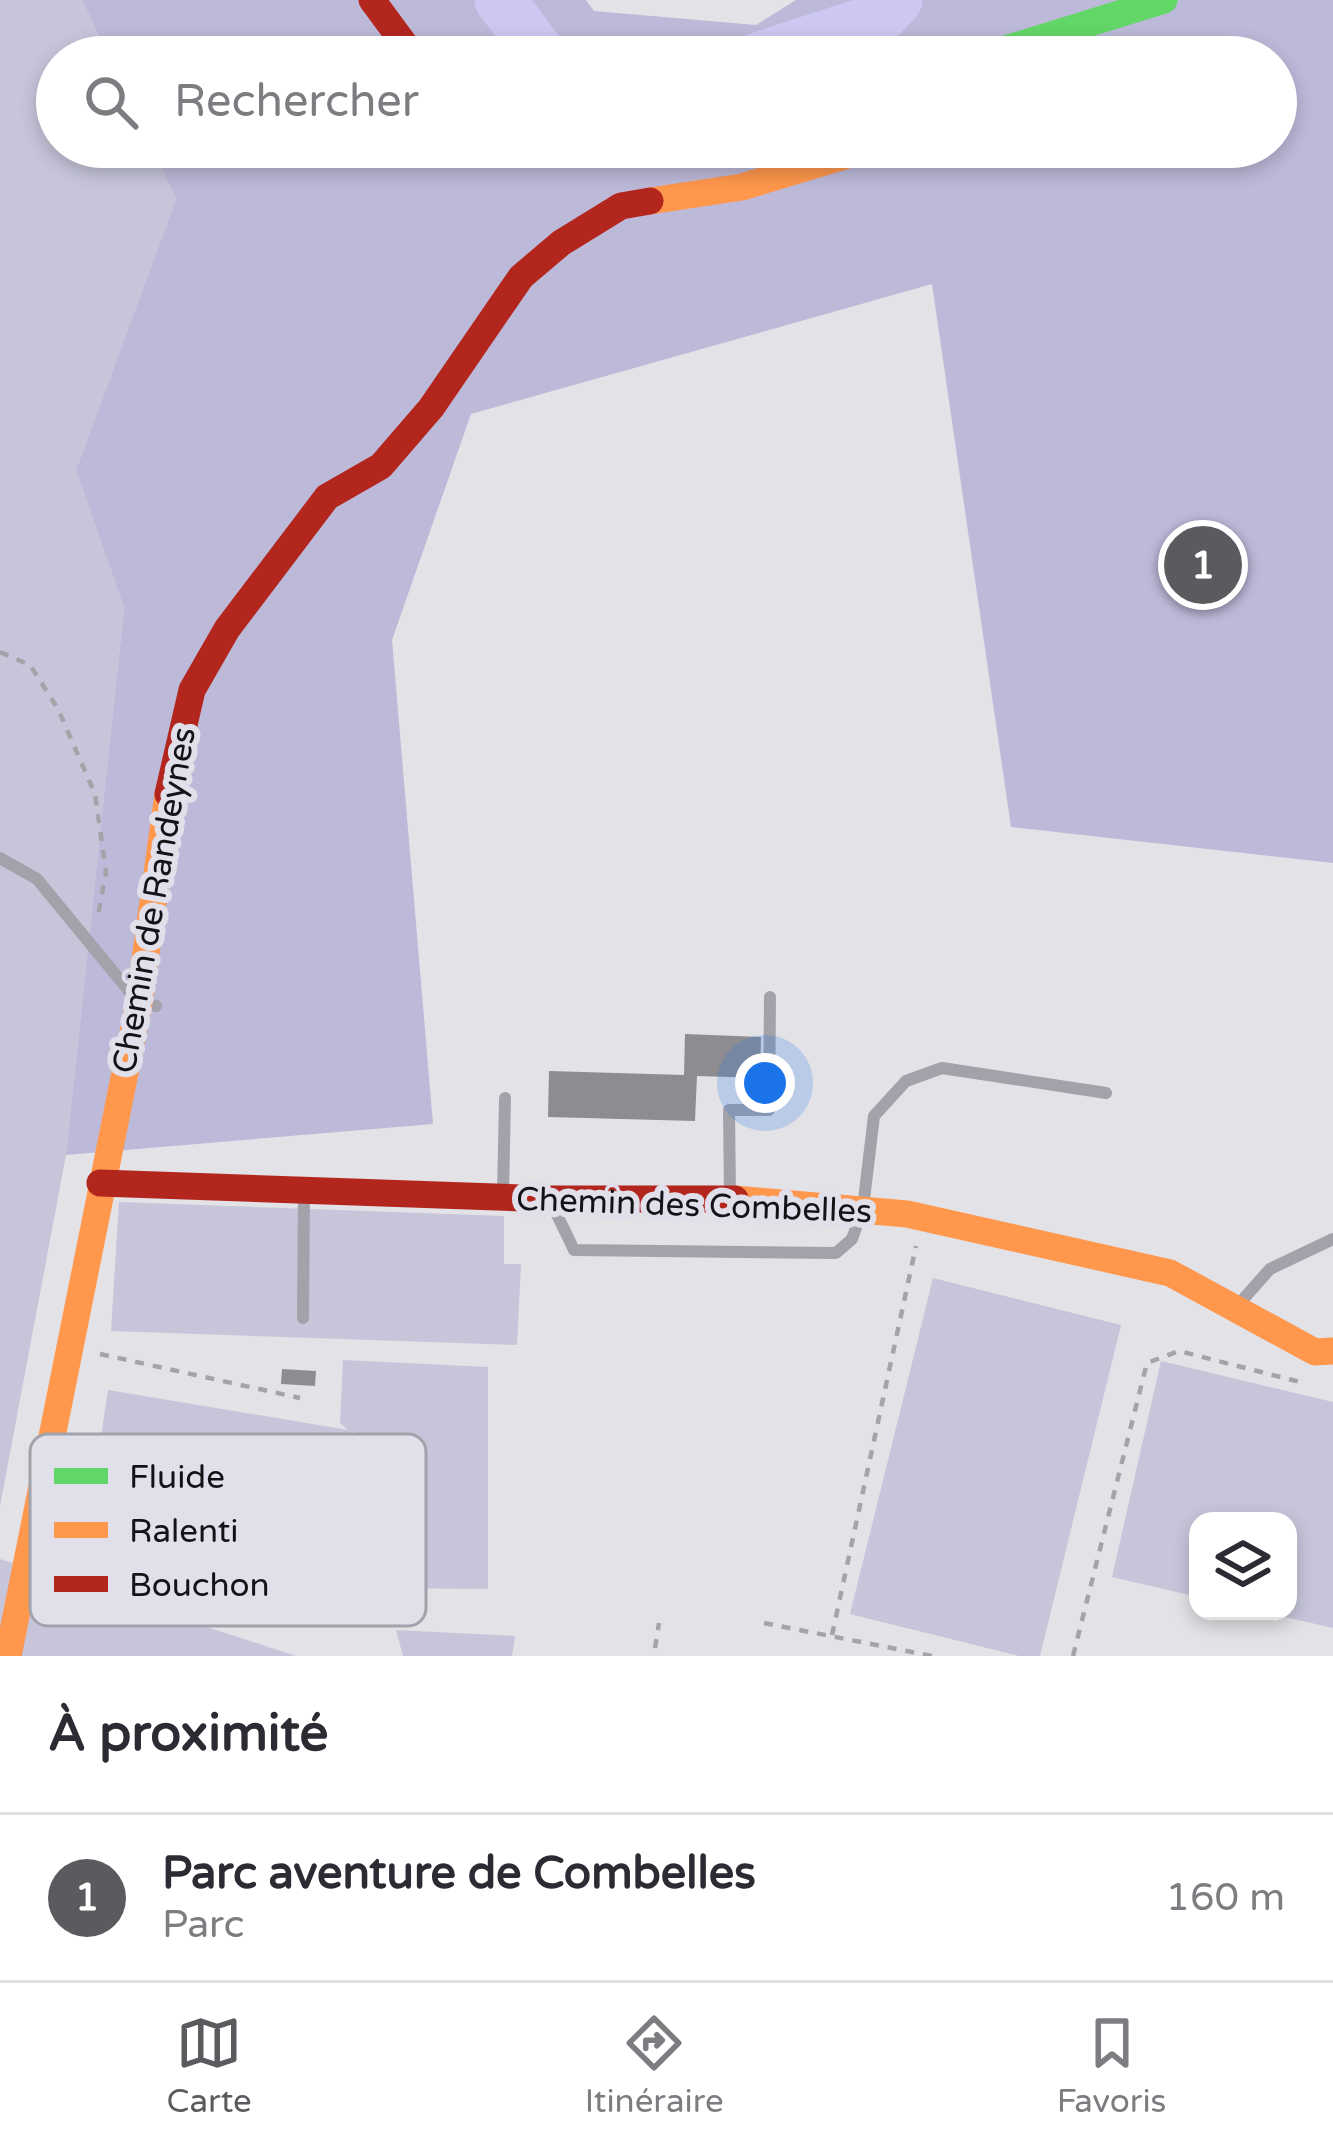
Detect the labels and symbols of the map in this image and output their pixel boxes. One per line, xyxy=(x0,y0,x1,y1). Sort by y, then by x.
pin: 1 xyxy=(1164,520,1242,610)
street label: Chemin de Randeynes xyxy=(105,724,204,1076)
your location xyxy=(735,1053,795,1113)
street label: Chemin des Combelles xyxy=(515,1180,873,1231)
legend xyxy=(30,1434,426,1626)
text: Fluide xyxy=(129,1458,225,1497)
text: Ralenti xyxy=(129,1512,238,1551)
text: Bouchon xyxy=(129,1566,270,1605)

